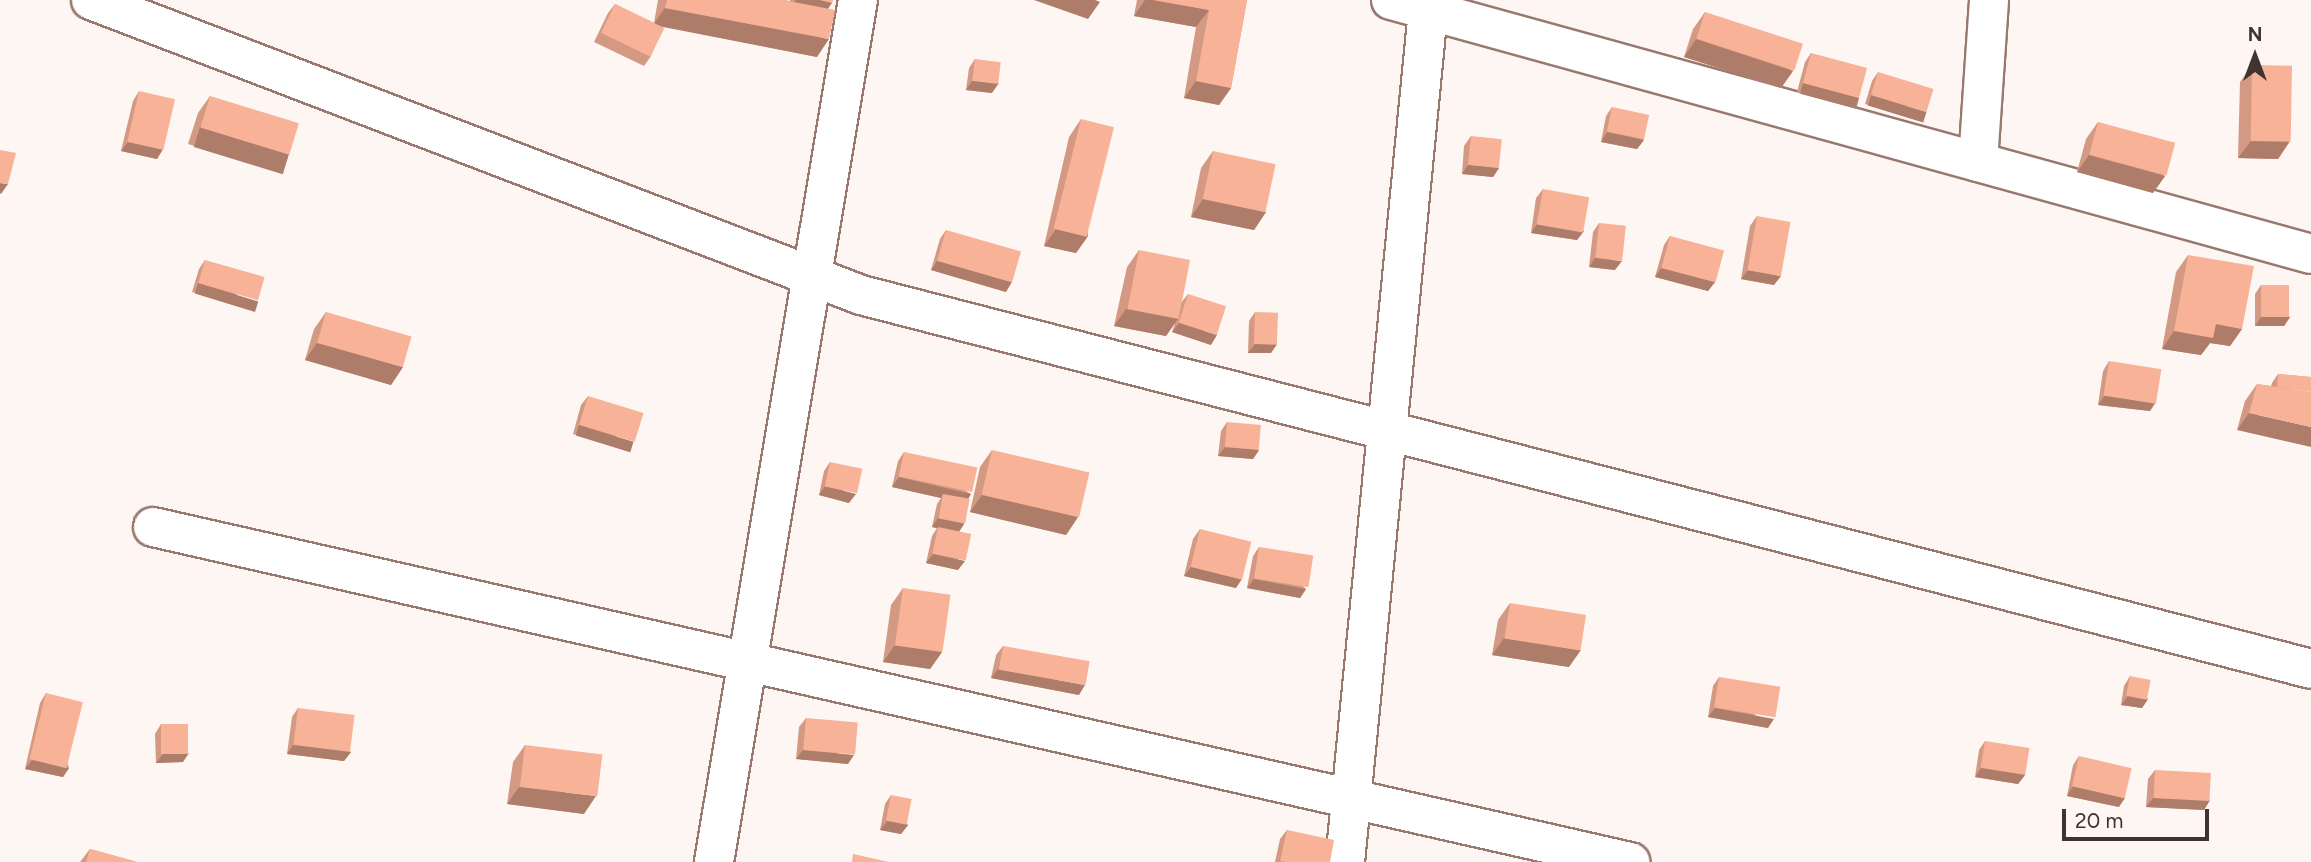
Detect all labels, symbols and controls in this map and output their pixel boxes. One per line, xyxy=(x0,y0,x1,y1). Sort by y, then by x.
north arrow xyxy=(2220,21,2290,91)
text: N xyxy=(2248,23,2262,46)
scale bar xyxy=(2066,796,2213,840)
text: 20 m xyxy=(2075,808,2123,833)

